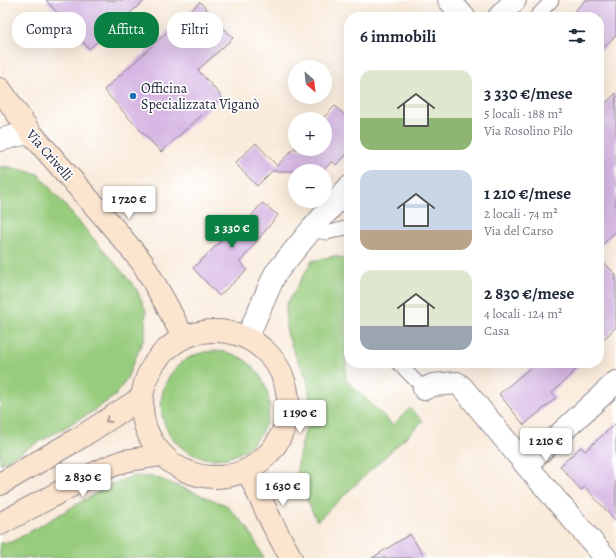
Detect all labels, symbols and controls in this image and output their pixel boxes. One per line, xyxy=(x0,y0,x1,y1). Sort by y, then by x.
chip: Compra xyxy=(12,12,86,48)
chip: Affitta xyxy=(94,12,159,48)
chip: Filtri xyxy=(167,12,223,48)
text: 6 immobili xyxy=(360,25,436,48)
icon: filters xyxy=(566,25,588,47)
north arrow xyxy=(288,60,332,104)
map controls xyxy=(288,60,332,208)
place label: Officina Specializzata Viganò xyxy=(141,79,259,114)
text: 3 330 €/mese xyxy=(484,82,573,105)
icon: home xyxy=(392,86,440,134)
marker: Officina Specializzata Viganò xyxy=(128,91,138,101)
text: 5 locali · 188 m² xyxy=(484,105,563,122)
button: + xyxy=(288,112,332,156)
text: Via Rosolino Pilo xyxy=(484,122,573,139)
street label: Via Crivelli xyxy=(21,125,77,185)
button: − xyxy=(288,164,332,208)
text: 1 210 €/mese xyxy=(484,182,571,205)
pin: 1 720 € xyxy=(92,186,166,220)
icon: home xyxy=(392,186,440,234)
text: 1 720 € xyxy=(111,190,147,207)
text: 2 locali · 74 m² xyxy=(484,205,557,222)
pin: 3 330 € xyxy=(195,215,269,249)
text: 3 330 € xyxy=(214,219,250,236)
text: Via del Carso xyxy=(484,222,553,239)
text: 2 830 €/mese xyxy=(484,282,574,305)
icon: home xyxy=(392,286,440,334)
text: 4 locali · 124 m² xyxy=(484,305,562,322)
text: Casa xyxy=(484,322,509,339)
pin: 1 190 € xyxy=(263,400,337,434)
text: 1 190 € xyxy=(283,404,317,421)
one-way arrow xyxy=(105,415,112,422)
pin: 1 210 € xyxy=(509,428,583,462)
text: 1 210 € xyxy=(529,432,563,449)
pin: 2 830 € xyxy=(46,464,120,498)
text: 2 830 € xyxy=(65,468,101,485)
pin: 1 630 € xyxy=(246,473,320,507)
text: 1 630 € xyxy=(266,477,300,494)

